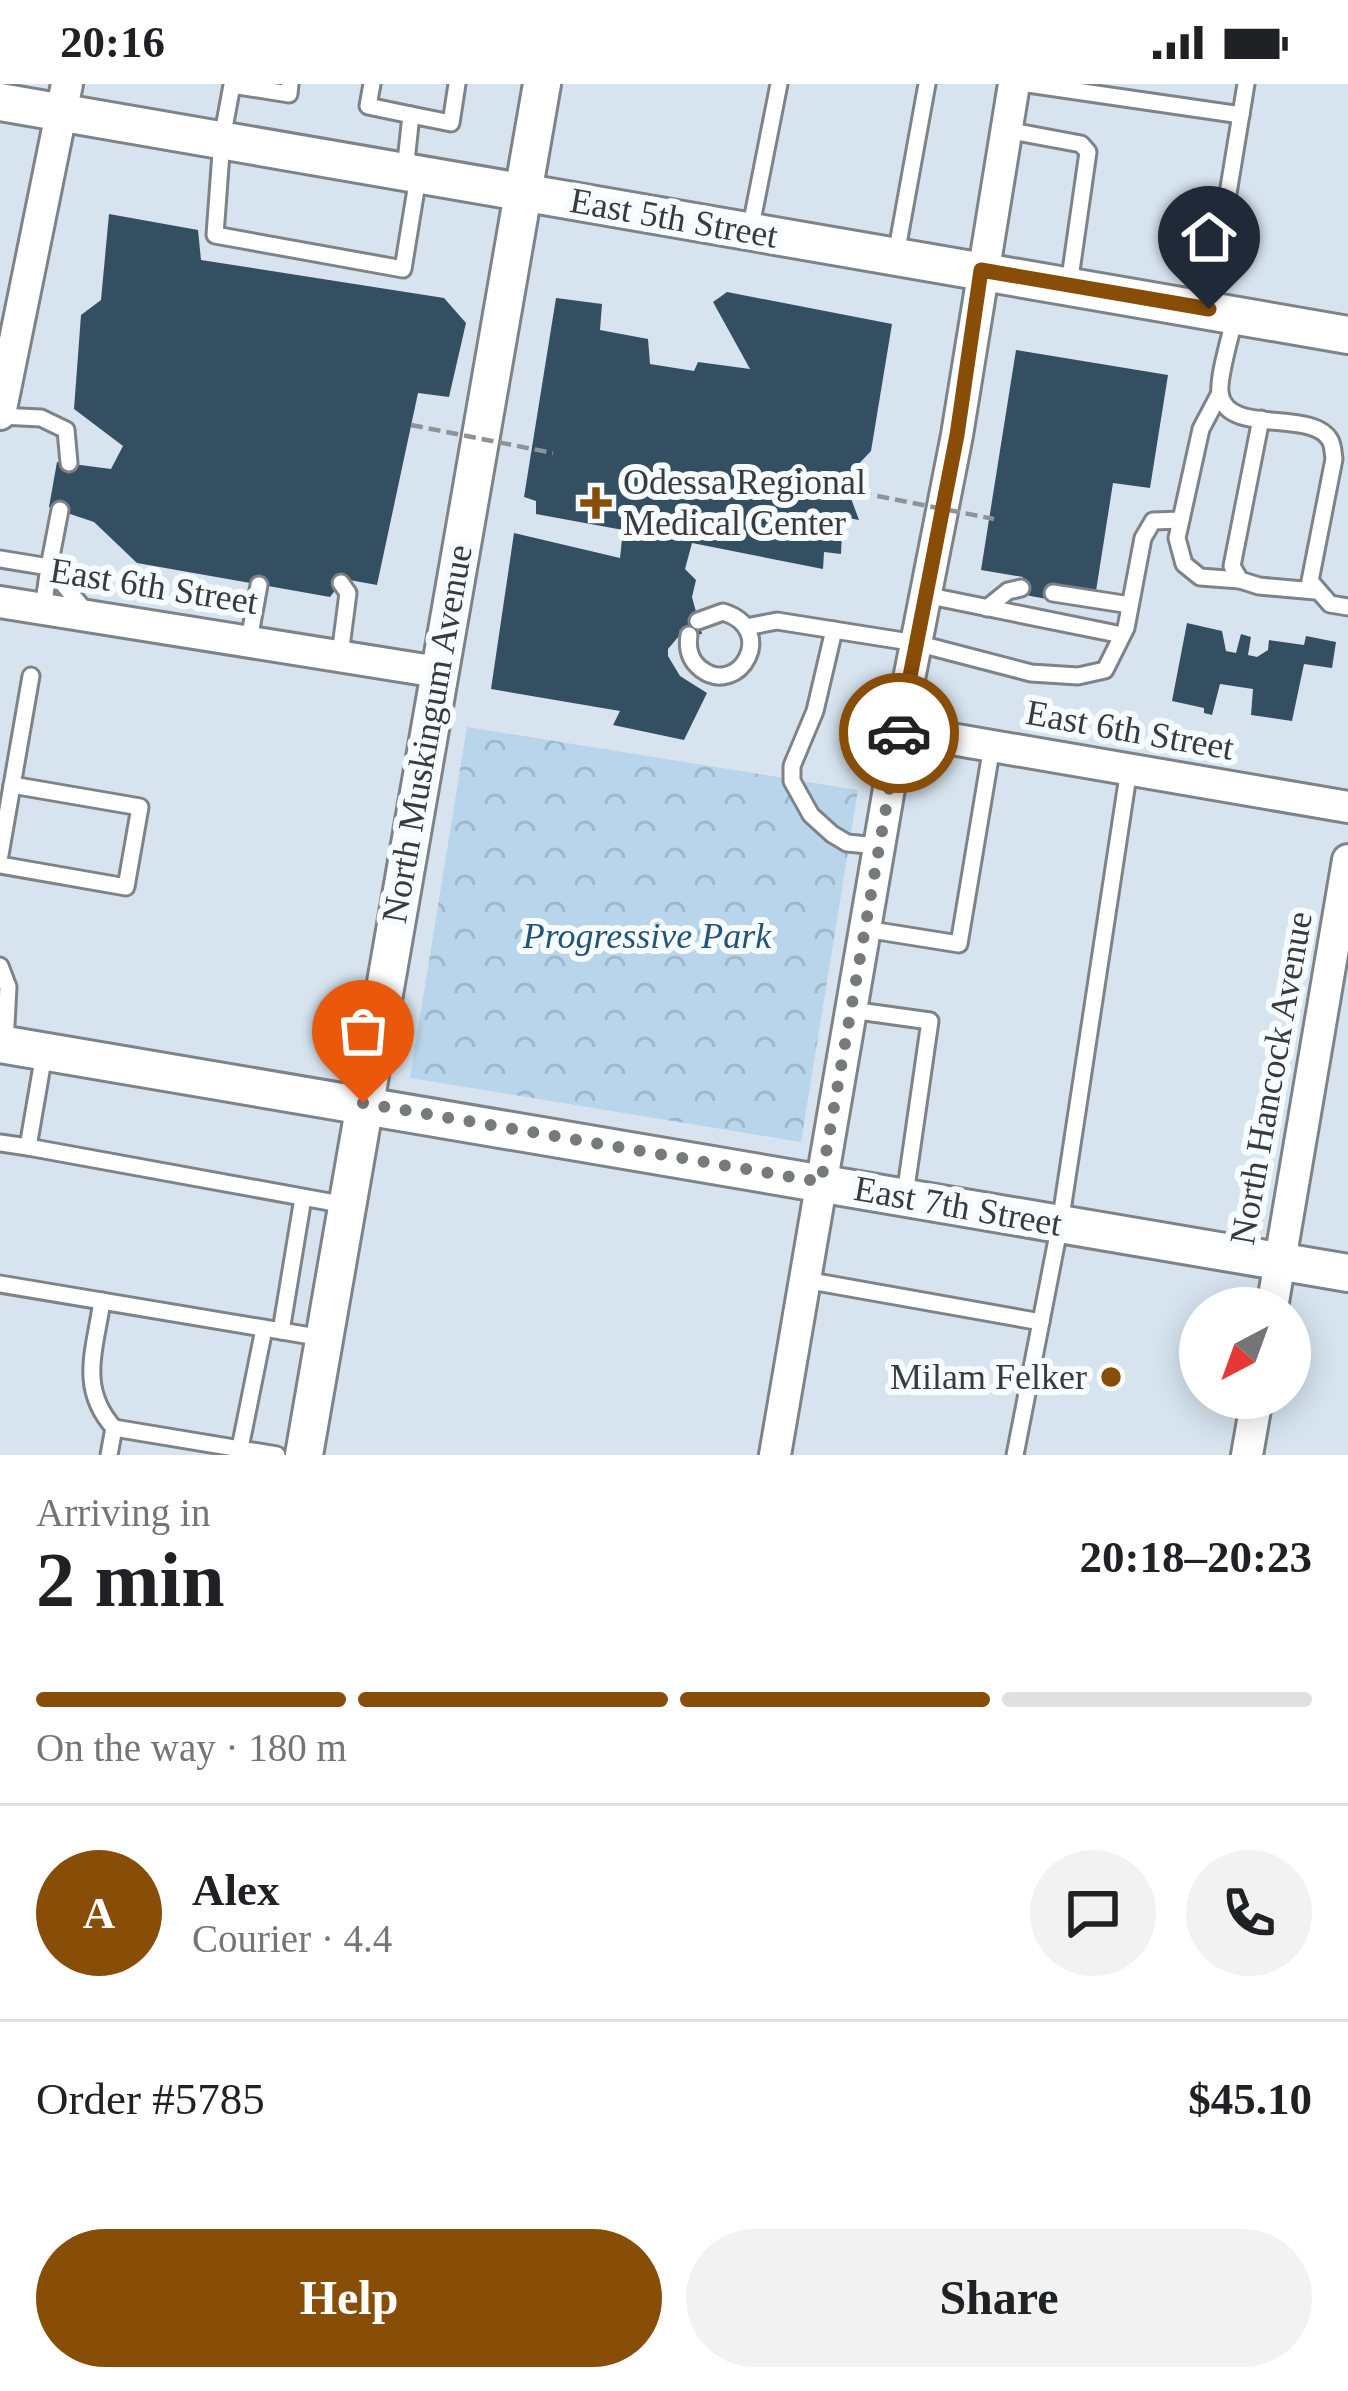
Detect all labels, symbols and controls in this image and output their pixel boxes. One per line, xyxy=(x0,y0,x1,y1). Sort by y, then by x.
text: 20:16 xyxy=(60,17,165,67)
street label: East 5th Street xyxy=(567,180,781,256)
pin xyxy=(1158,186,1260,309)
icon: home xyxy=(1176,204,1242,270)
place label: Odessa Regional Medical Center xyxy=(623,462,866,543)
marker: Odessa Regional Medical Center xyxy=(580,487,612,519)
street label: North Muskingum Avenue xyxy=(374,542,480,926)
street label: East 6th Street xyxy=(47,550,261,622)
courier xyxy=(839,673,959,793)
street label: East 6th Street xyxy=(1023,692,1237,768)
icon: car xyxy=(866,700,932,766)
street label: North Hancock Avenue xyxy=(1222,908,1320,1248)
park label: Progressive Park xyxy=(522,916,772,956)
pin xyxy=(312,980,414,1103)
icon: bag xyxy=(330,998,396,1064)
street label: East 7th Street xyxy=(851,1168,1065,1244)
north arrow xyxy=(1179,1287,1311,1419)
map controls xyxy=(1179,1287,1311,1419)
place label: Milam Felker xyxy=(890,1357,1087,1397)
marker: Milam Felker xyxy=(1098,1364,1124,1390)
text: Arriving in xyxy=(36,1491,210,1534)
text: 20:18–20:23 xyxy=(1080,1532,1312,1582)
text: 2 min xyxy=(36,1536,225,1623)
text: On the way · 180 m xyxy=(36,1726,347,1769)
button: chat xyxy=(1030,1850,1156,1976)
button: phone xyxy=(1186,1850,1312,1976)
text: Alex xyxy=(192,1865,279,1915)
text: A xyxy=(83,1888,115,1938)
text: Courier · 4.4 xyxy=(192,1917,392,1960)
text: Order #5785 xyxy=(36,2074,265,2124)
text: $45.10 xyxy=(1188,2074,1312,2124)
button: Help xyxy=(36,2229,662,2367)
button: Share xyxy=(686,2229,1312,2367)

